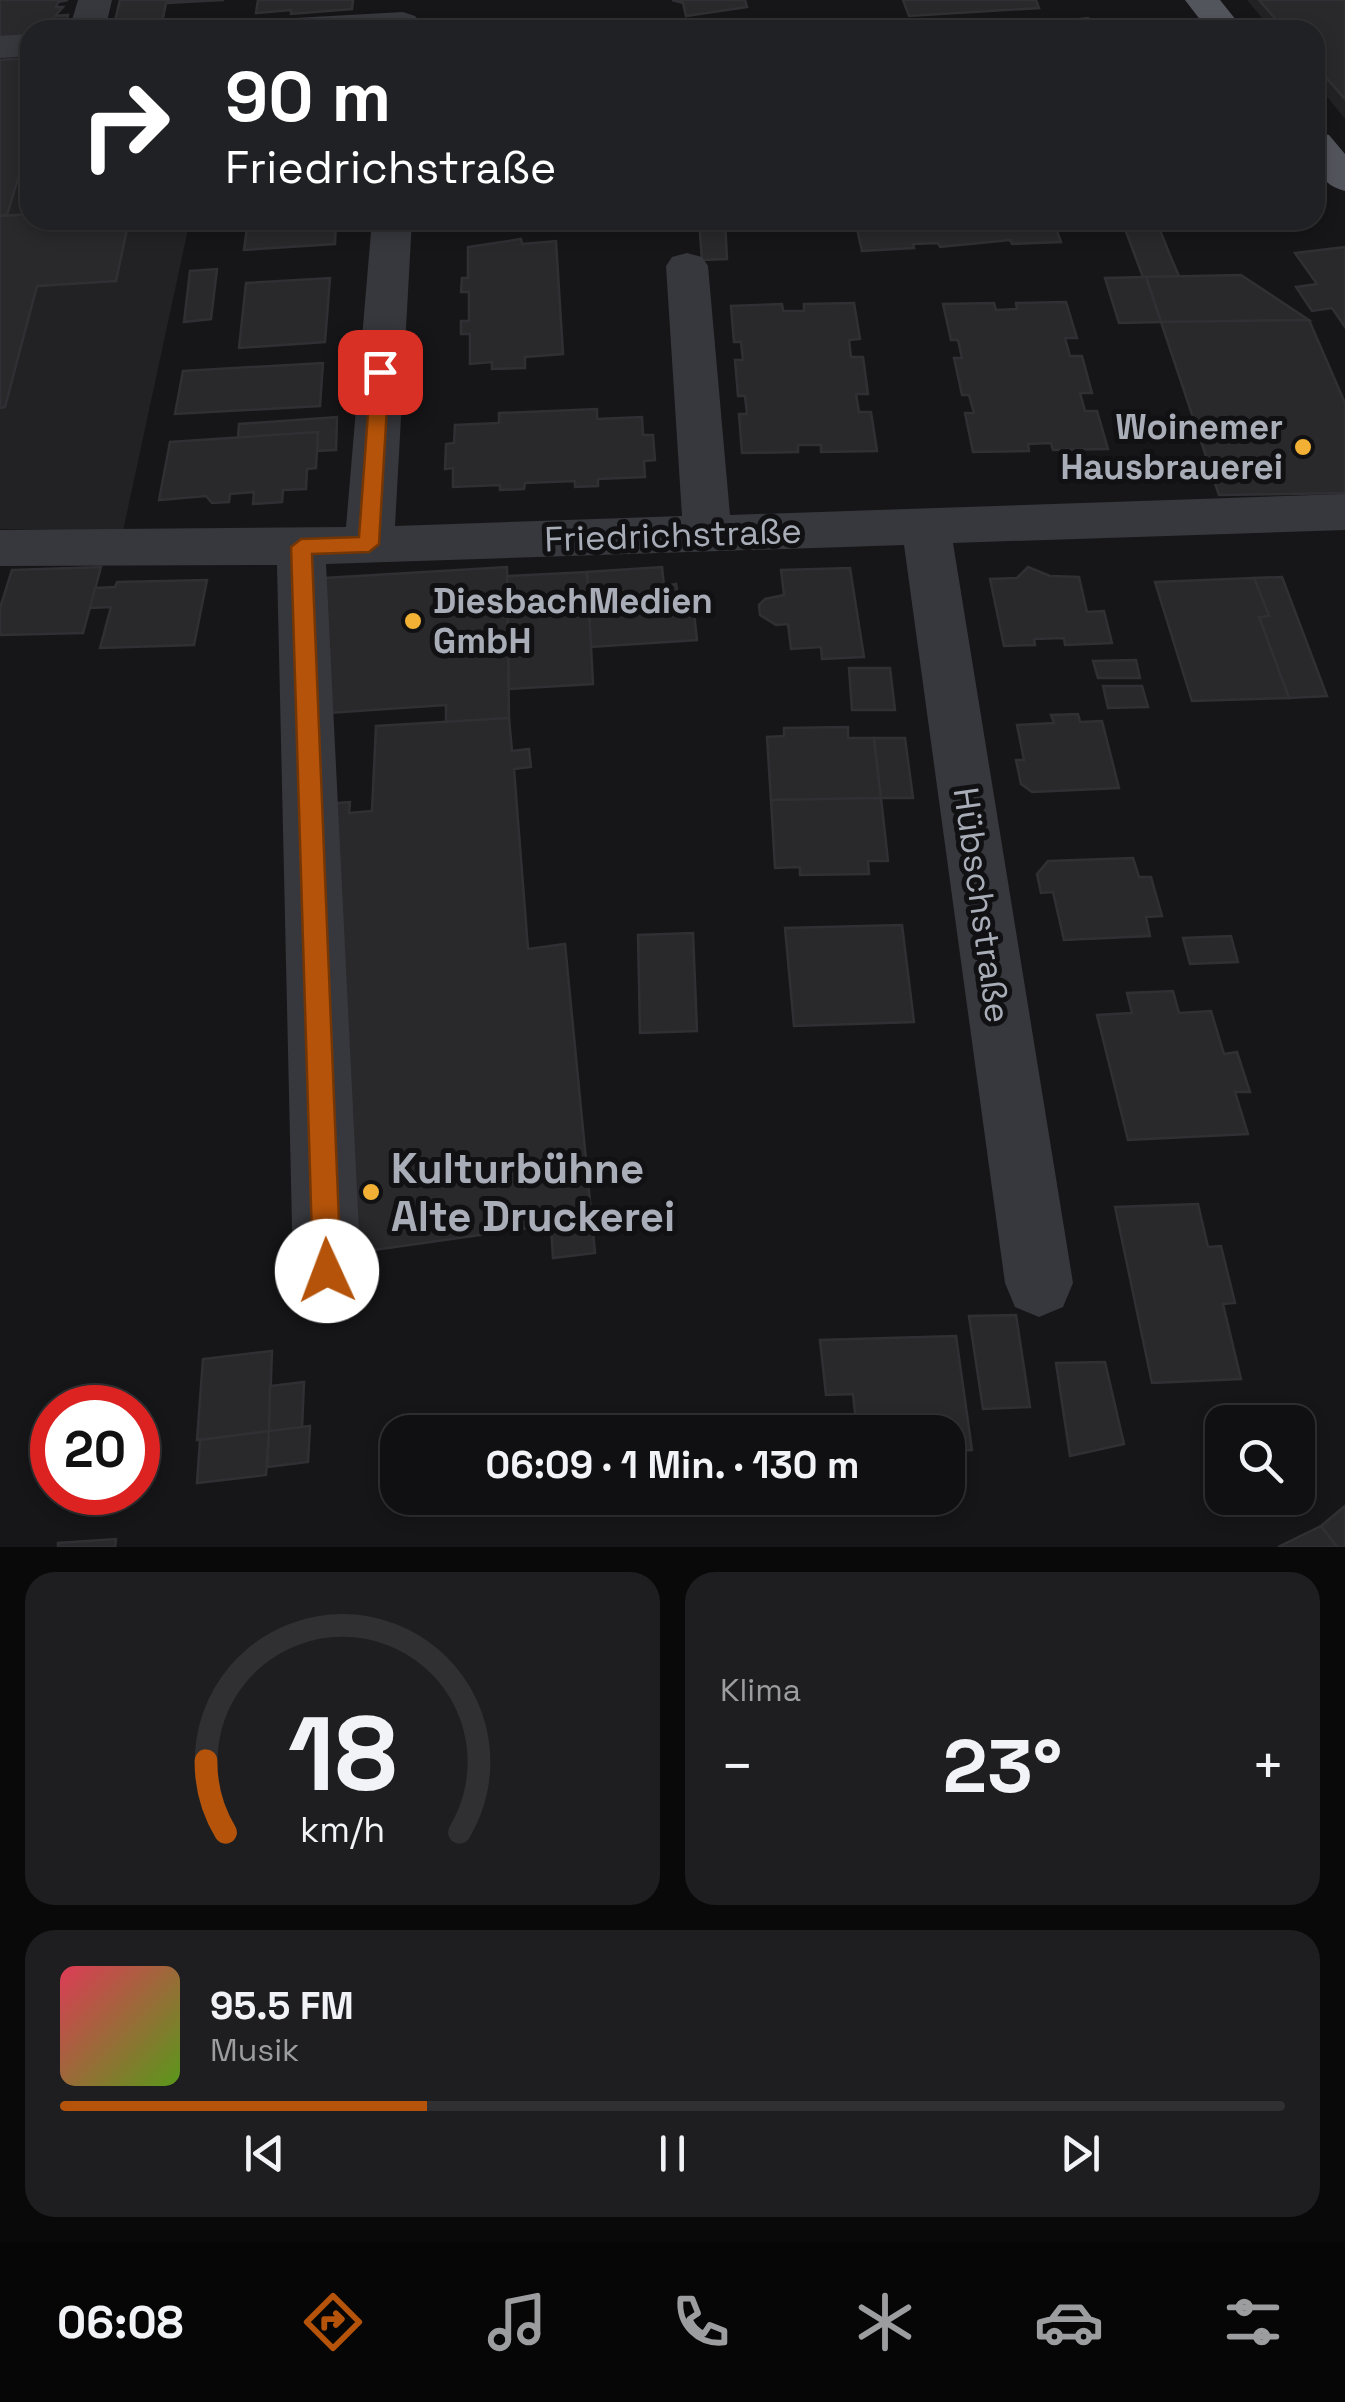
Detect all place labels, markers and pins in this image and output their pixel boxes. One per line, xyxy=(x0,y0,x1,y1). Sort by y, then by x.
pin xyxy=(338,330,423,415)
place label: Woinemer Hausbrauerei xyxy=(1060,405,1283,489)
marker: Woinemer Hausbrauerei xyxy=(1292,436,1314,458)
place label: DiesbachMedien GmbH xyxy=(433,579,713,663)
marker: DiesbachMedien GmbH xyxy=(402,610,424,632)
place label: Kulturbühne Alte Druckerei xyxy=(391,1142,675,1243)
marker: Kulturbühne Alte Druckerei xyxy=(360,1181,382,1203)

